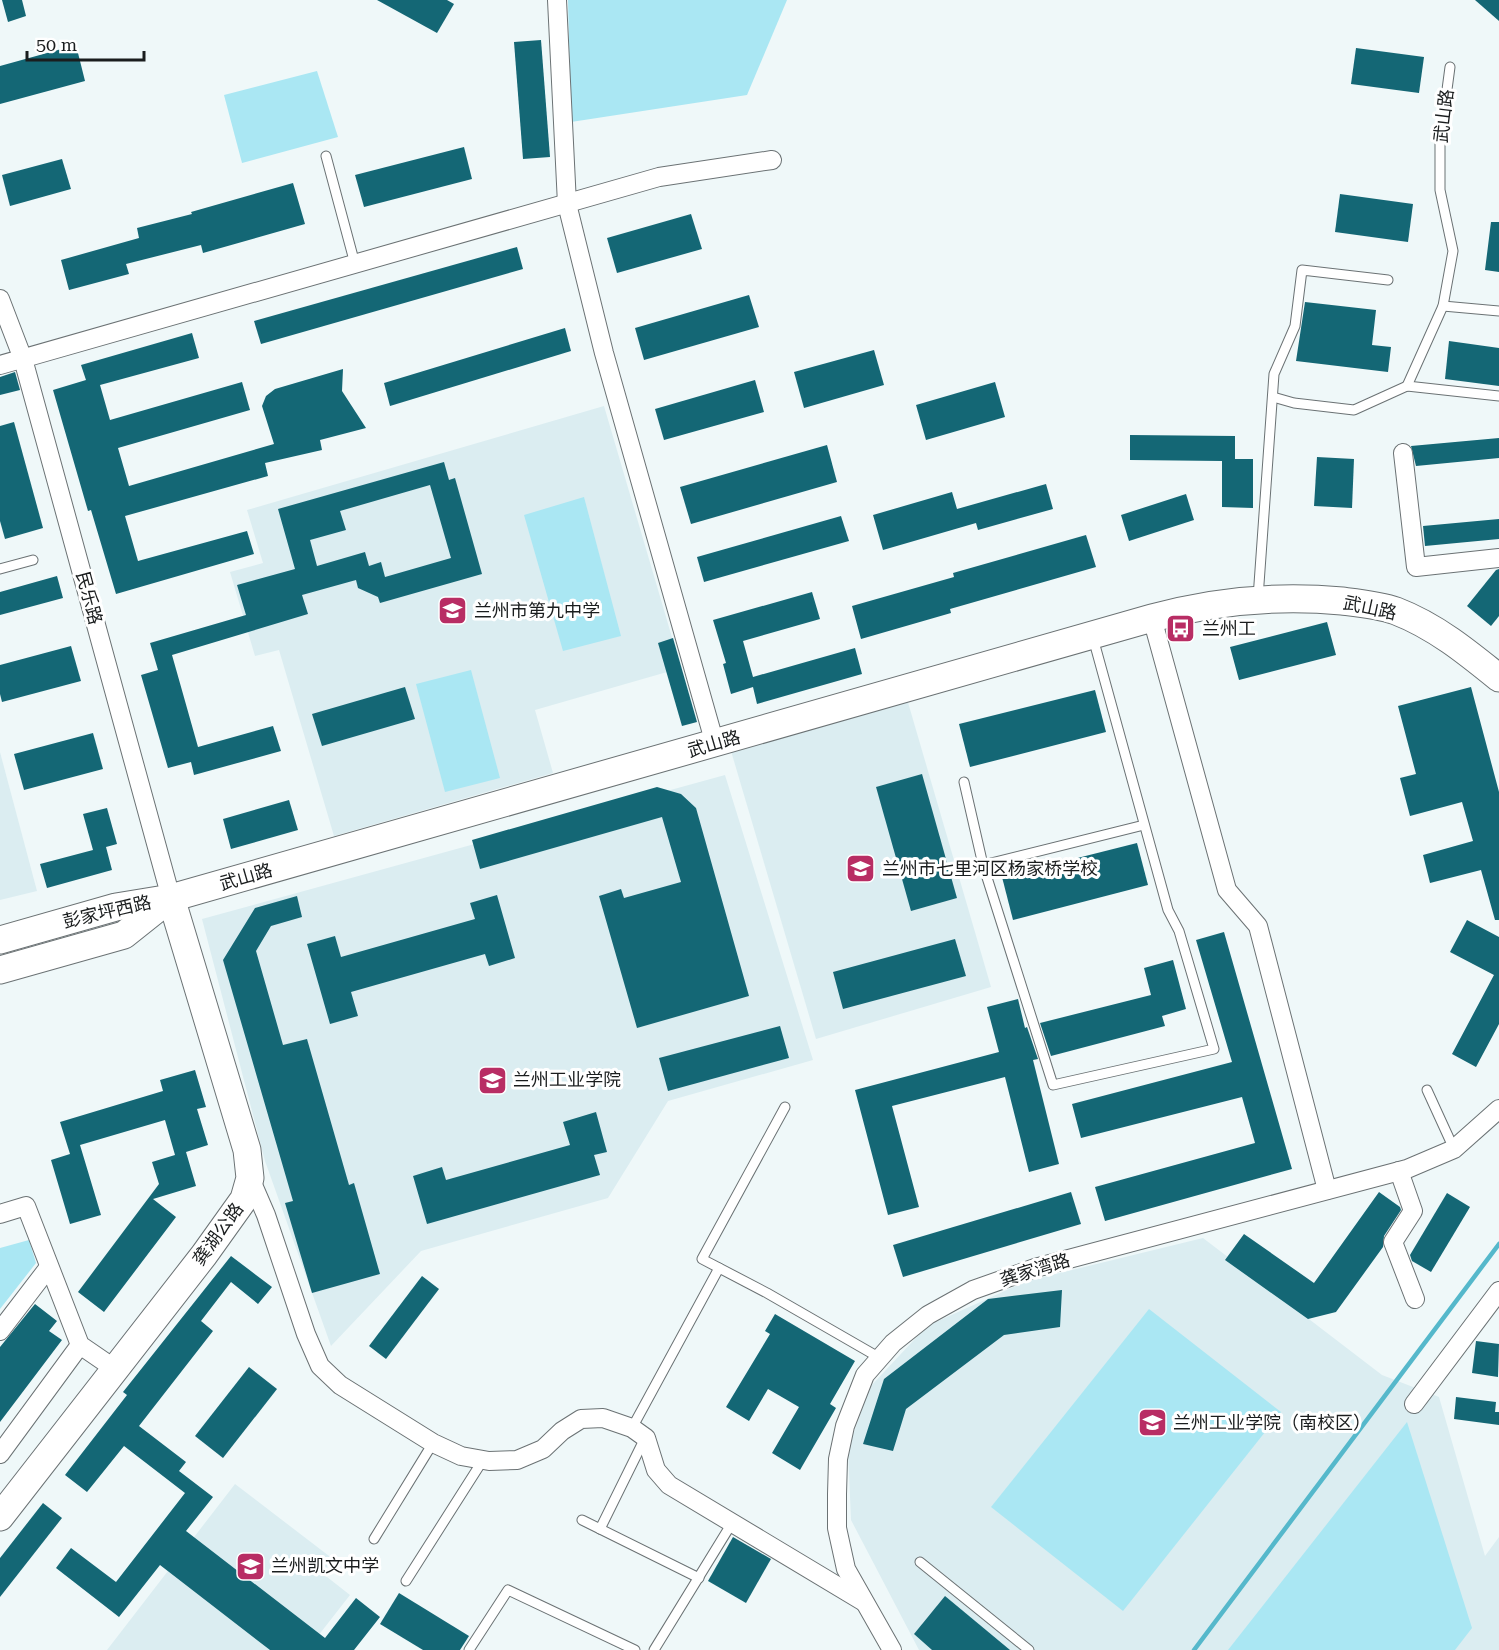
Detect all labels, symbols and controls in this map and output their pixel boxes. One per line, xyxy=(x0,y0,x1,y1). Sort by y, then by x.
scale bar xyxy=(27,24,144,62)
text: 50 m xyxy=(36,34,77,55)
street label: 武山路 xyxy=(1430,88,1457,144)
street label: 民乐路 xyxy=(72,569,107,627)
street label: 武山路 xyxy=(1342,592,1399,623)
school or university icon: 兰州市第九中学 xyxy=(437,595,469,627)
place label: 兰州市第九中学 xyxy=(474,600,600,621)
bus stop icon: 兰州工 xyxy=(1165,613,1197,645)
place label: 兰州工 xyxy=(1202,618,1256,639)
street label: 武山路 xyxy=(685,726,743,761)
school or university icon: 兰州市七里河区杨家桥学校 xyxy=(845,853,877,885)
place label: 兰州市七里河区杨家桥学校 xyxy=(882,858,1098,879)
street label: 武山路 xyxy=(217,859,275,894)
street label: 彭家坪西路 xyxy=(61,891,153,932)
school or university icon: 兰州工业学院 xyxy=(476,1064,508,1096)
place label: 兰州工业学院 xyxy=(513,1069,621,1090)
street label: 龚湖公路 xyxy=(188,1198,247,1269)
street label: 龚家湾路 xyxy=(997,1249,1072,1290)
school or university icon: 兰州工业学院（南校区） xyxy=(1136,1407,1168,1439)
place label: 兰州工业学院（南校区） xyxy=(1173,1412,1371,1433)
school or university icon: 兰州凯文中学 xyxy=(234,1550,266,1582)
place label: 兰州凯文中学 xyxy=(271,1555,379,1576)

